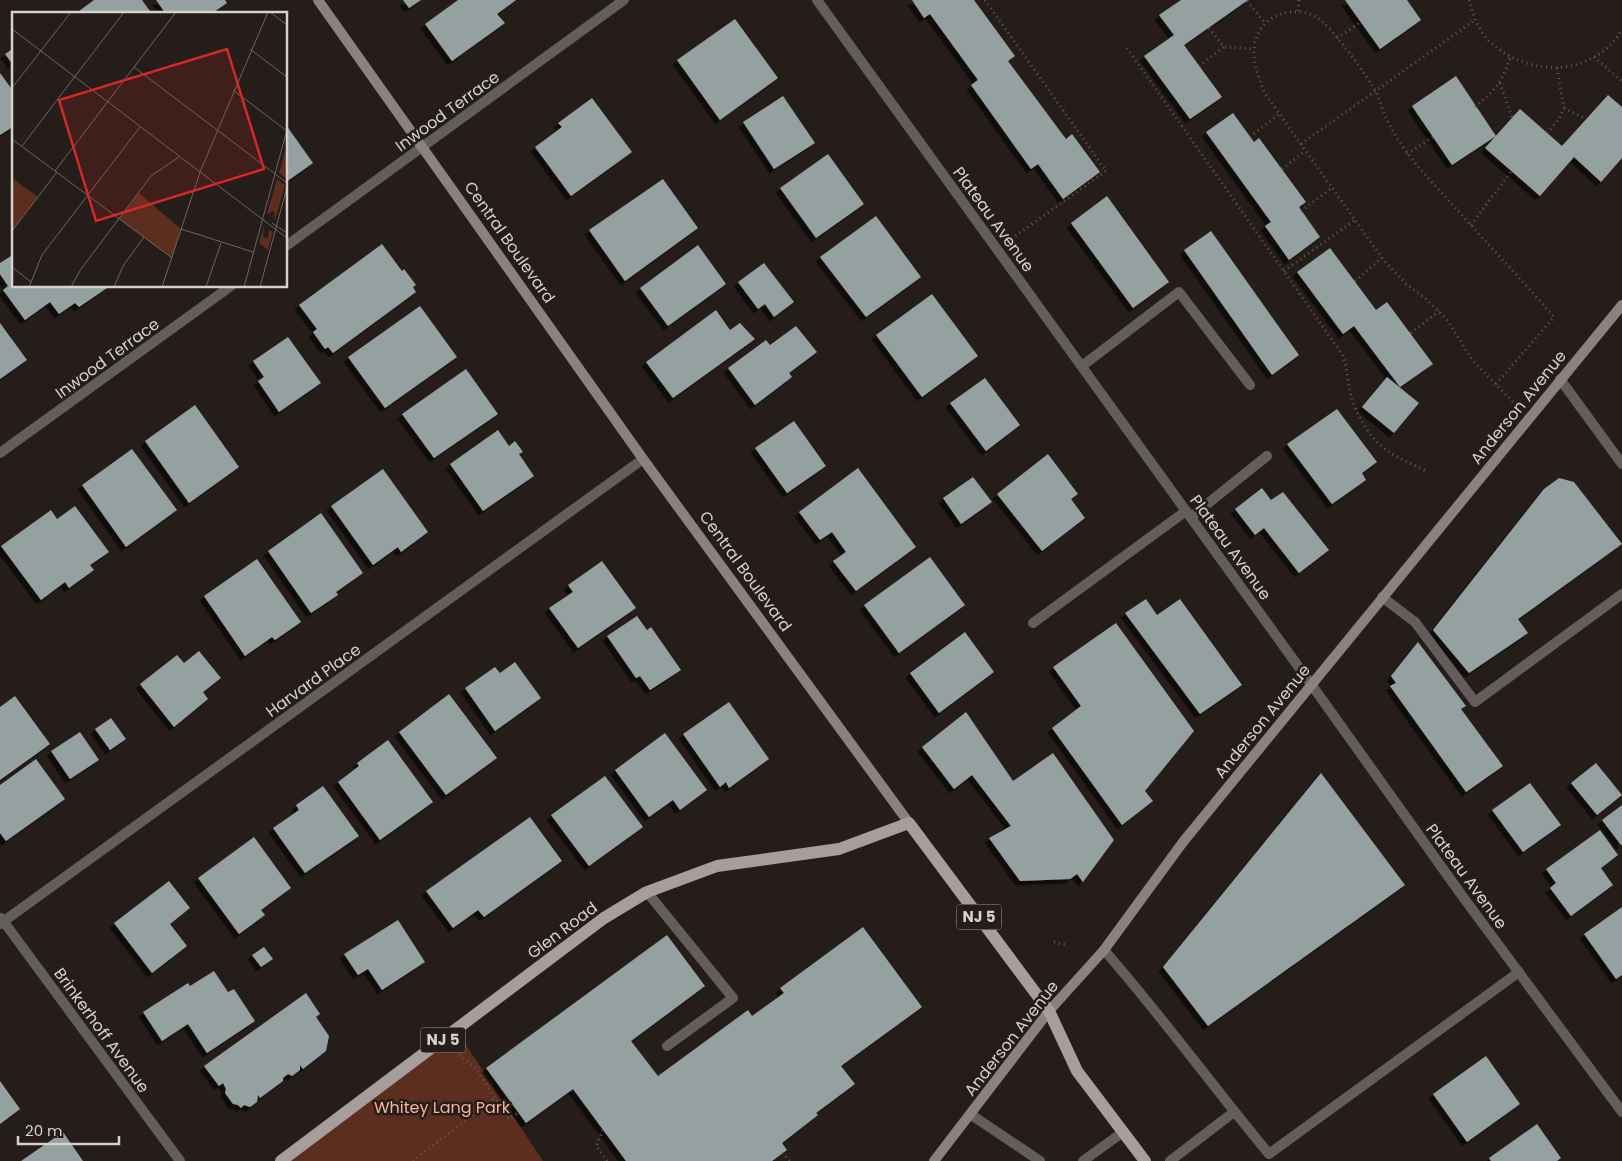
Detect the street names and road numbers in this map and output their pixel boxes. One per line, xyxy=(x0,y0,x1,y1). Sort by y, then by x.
street label: Inwood Terrace xyxy=(390,66,504,157)
street label: Plateau Avenue xyxy=(948,162,1040,277)
street label: Central Boulevard xyxy=(459,177,560,308)
street label: Inwood Terrace xyxy=(50,313,164,404)
street label: Anderson Avenue xyxy=(1465,345,1572,469)
street label: Plateau Avenue xyxy=(1185,490,1277,605)
street label: Central Boulevard xyxy=(694,506,797,636)
street label: Harvard Place xyxy=(261,638,366,723)
street label: Anderson Avenue xyxy=(1209,659,1316,783)
street label: Plateau Avenue xyxy=(1421,819,1513,934)
street label: Glen Road xyxy=(522,896,602,964)
road number: NJ 5 xyxy=(956,904,1002,930)
street label: Brinkerhoff Avenue xyxy=(48,963,155,1098)
street label: Anderson Avenue xyxy=(959,976,1064,1101)
road number: NJ 5 xyxy=(420,1028,466,1052)

